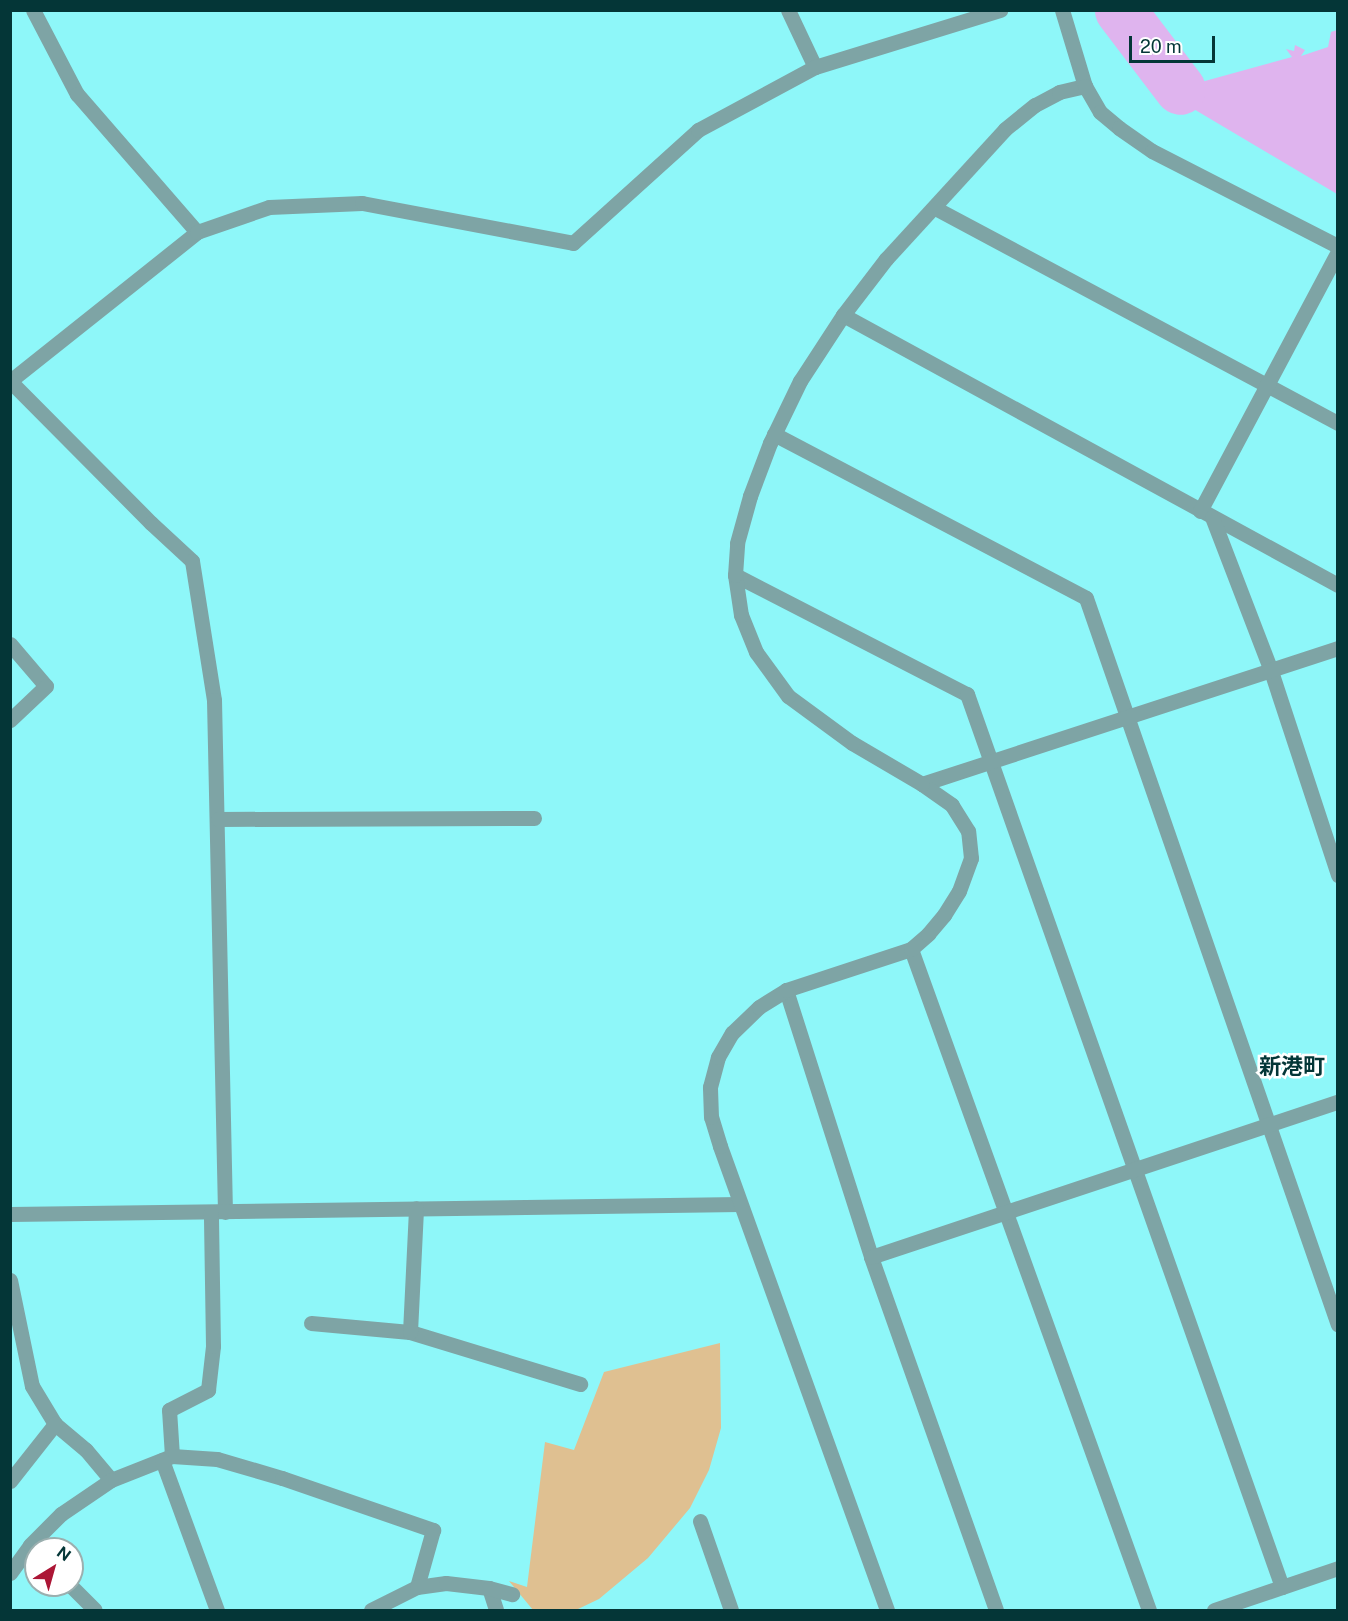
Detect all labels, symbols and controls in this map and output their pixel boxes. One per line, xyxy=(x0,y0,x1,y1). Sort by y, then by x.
scale bar xyxy=(1132,24,1218,62)
text: 20 m xyxy=(1140,36,1182,57)
district label: 新港町 xyxy=(1259,1054,1325,1080)
north arrow xyxy=(24,1537,84,1597)
text: N xyxy=(53,1542,75,1565)

